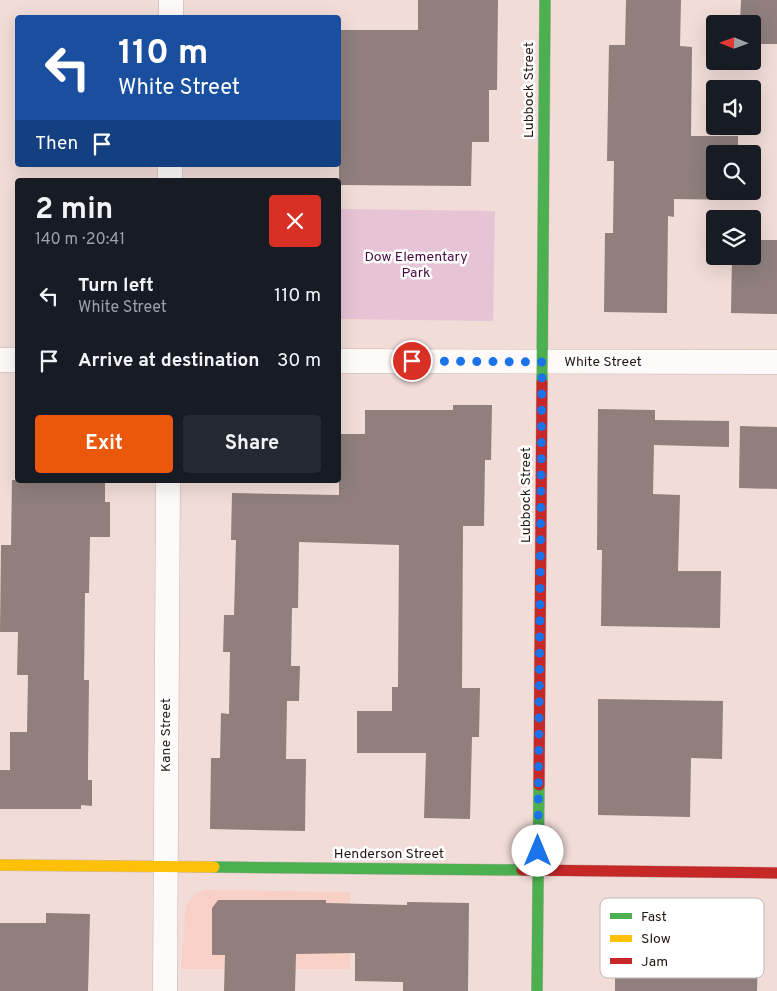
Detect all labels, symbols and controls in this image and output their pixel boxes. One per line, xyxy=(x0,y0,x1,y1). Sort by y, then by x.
north arrow xyxy=(706,15,761,70)
map controls xyxy=(706,15,761,265)
text: 110 m xyxy=(118,32,208,76)
icon: left xyxy=(35,35,100,100)
street label: Lubbock Street xyxy=(521,42,538,138)
text: White Street xyxy=(118,75,240,102)
button: sound xyxy=(706,80,761,135)
icon: arrive xyxy=(88,130,116,158)
text: Then xyxy=(35,132,78,156)
button: search xyxy=(706,145,761,200)
text: 2 min xyxy=(35,192,113,229)
button: close xyxy=(269,195,321,247)
button: layers xyxy=(706,210,761,265)
text: 140 m · 20:41 xyxy=(35,230,125,250)
park label: Dow Elementary Park xyxy=(364,249,468,282)
text: Turn left xyxy=(78,274,154,298)
icon: left xyxy=(35,282,63,310)
text: 110 m xyxy=(274,284,321,308)
text: White Street xyxy=(78,298,167,318)
pin xyxy=(391,340,433,382)
icon: arrive xyxy=(35,347,63,375)
icon: arrive xyxy=(398,347,426,375)
text: Arrive at destination xyxy=(78,349,259,373)
text: 30 m xyxy=(277,349,321,373)
street label: White Street xyxy=(564,354,642,371)
button: Exit xyxy=(35,415,173,473)
button: Share xyxy=(183,415,321,473)
street label: Lubbock Street xyxy=(518,447,535,543)
street label: Kane Street xyxy=(158,698,175,772)
position arrow xyxy=(511,824,563,876)
street label: Henderson Street xyxy=(334,846,444,863)
legend xyxy=(600,898,764,978)
text: Fast xyxy=(641,909,667,926)
text: Slow xyxy=(641,931,671,948)
text: Jam xyxy=(641,954,668,971)

